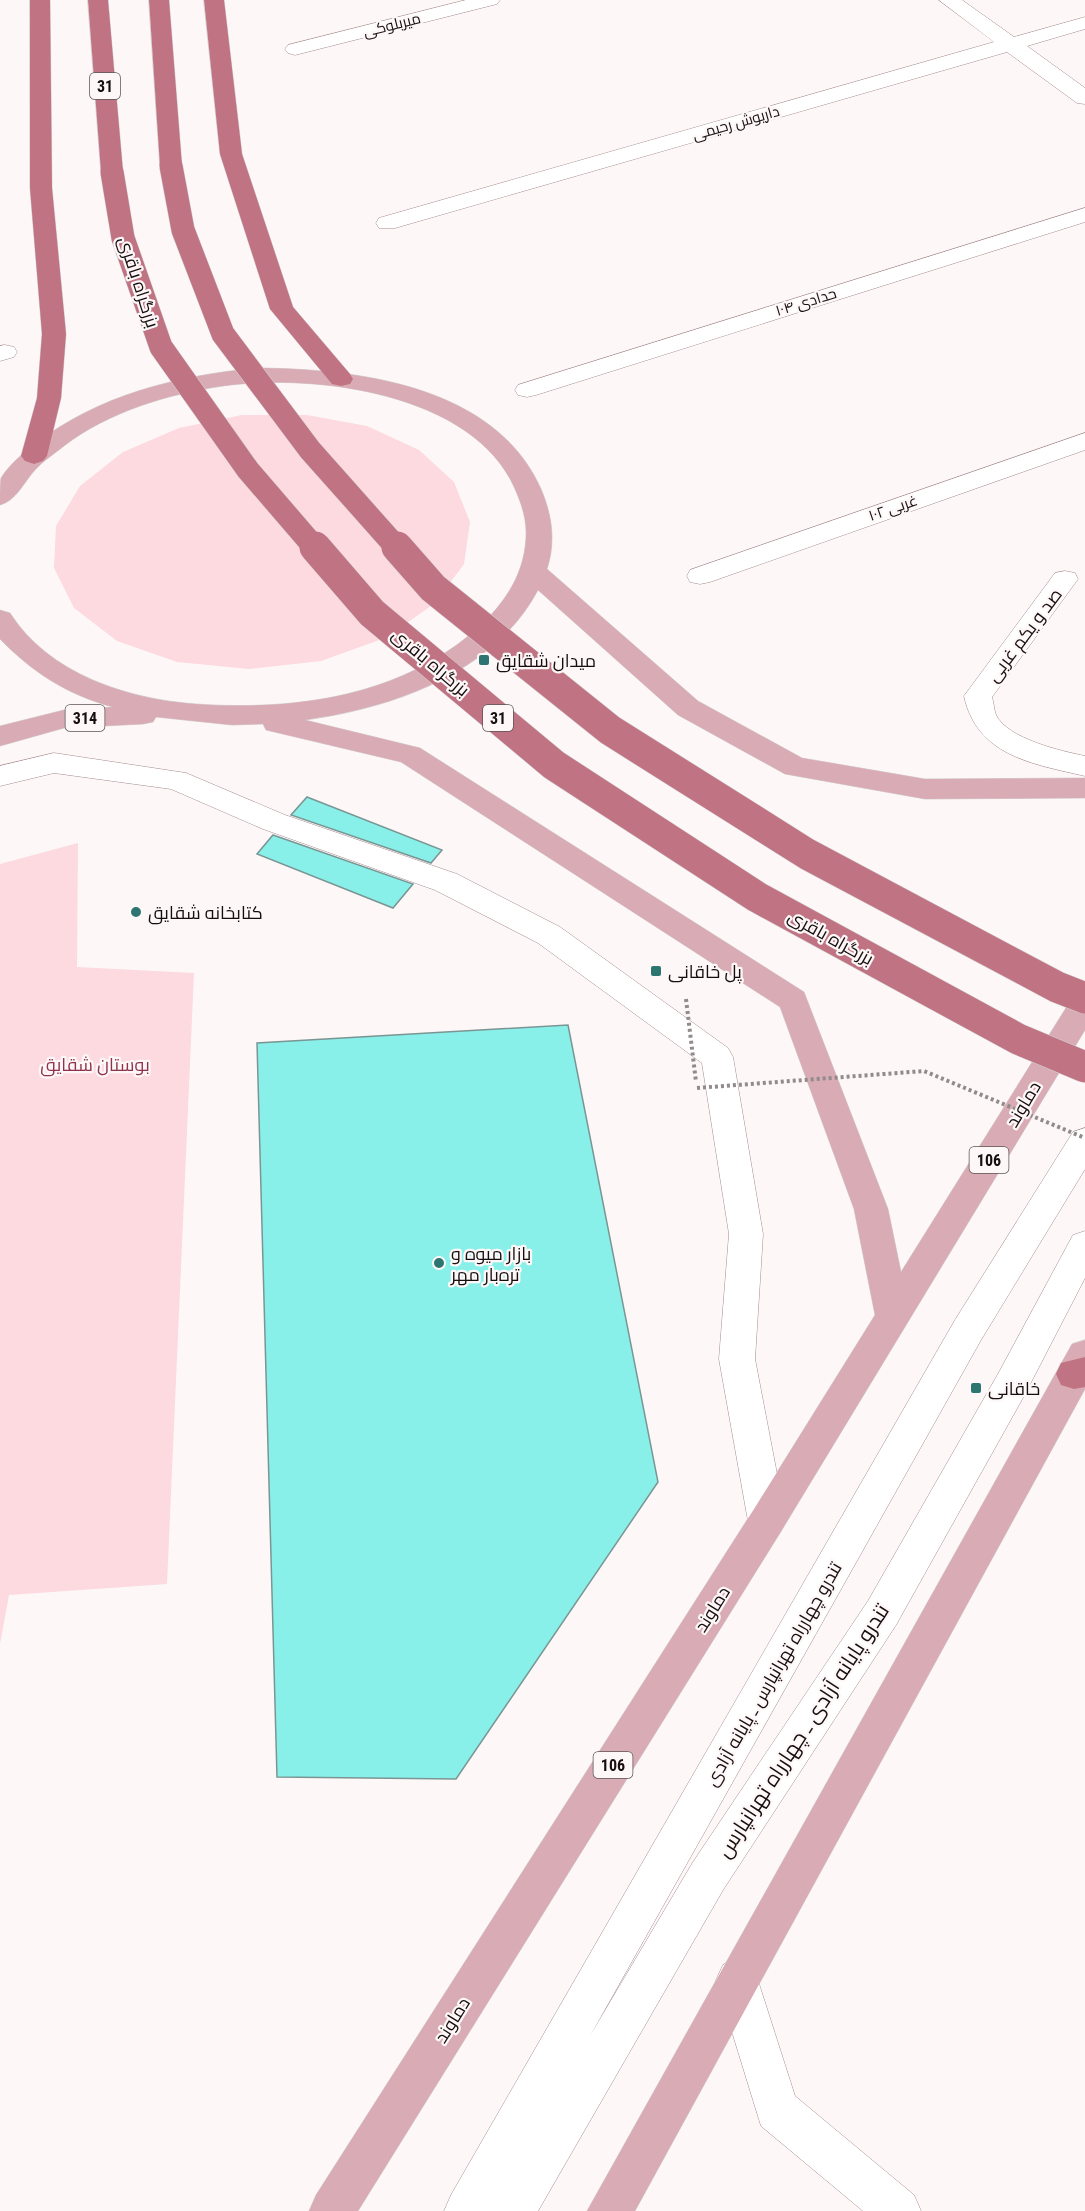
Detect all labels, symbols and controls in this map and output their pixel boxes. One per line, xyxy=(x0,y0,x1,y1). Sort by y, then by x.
street label: میربلوکی xyxy=(361,9,423,42)
road number: 31 xyxy=(90,73,120,99)
street label: داریوش رحیمی xyxy=(690,102,782,145)
street label: بزرگراه باقری xyxy=(113,234,164,331)
street label: حدادی ۱۰۴ xyxy=(773,284,839,321)
street label: ۱۰۲ غربی xyxy=(866,491,920,526)
street label: صد و یکم غربی xyxy=(982,584,1068,687)
street label: بزرگراه باقری xyxy=(387,624,474,701)
place label: میدان شقایق xyxy=(496,650,596,673)
marker: میدان شقایق xyxy=(477,653,491,667)
road number: 314 xyxy=(66,705,104,731)
road number: 31 xyxy=(483,705,513,731)
place label: کتابخانه شقایق xyxy=(148,902,263,925)
marker: کتابخانه شقایق xyxy=(129,905,143,919)
street label: بزرگراه باقری xyxy=(784,905,877,970)
place label: پل خاقانی xyxy=(668,961,742,984)
marker: پل خاقانی xyxy=(649,964,663,978)
park label: بوستان شقایق xyxy=(40,1054,150,1077)
street label: دماوند xyxy=(1001,1077,1046,1131)
road number: 106 xyxy=(970,1147,1008,1173)
place label: بازار میوه و تره‌بار مهر xyxy=(450,1243,531,1286)
marker: بازار میوه و تره‌بار مهر xyxy=(432,1256,446,1270)
place label: خاقانی xyxy=(988,1378,1040,1400)
marker: خاقانی xyxy=(969,1381,983,1395)
street label: تندرو چهارراه تهرانپارس ـ پایانه آزادی xyxy=(700,1558,848,1791)
street label: دماوند xyxy=(690,1582,735,1636)
street label: تندرو پایانه آزادی ـ چهارراه تهرانپارس xyxy=(712,1599,896,1863)
road number: 106 xyxy=(594,1752,632,1778)
street label: دماوند xyxy=(430,1993,475,2047)

